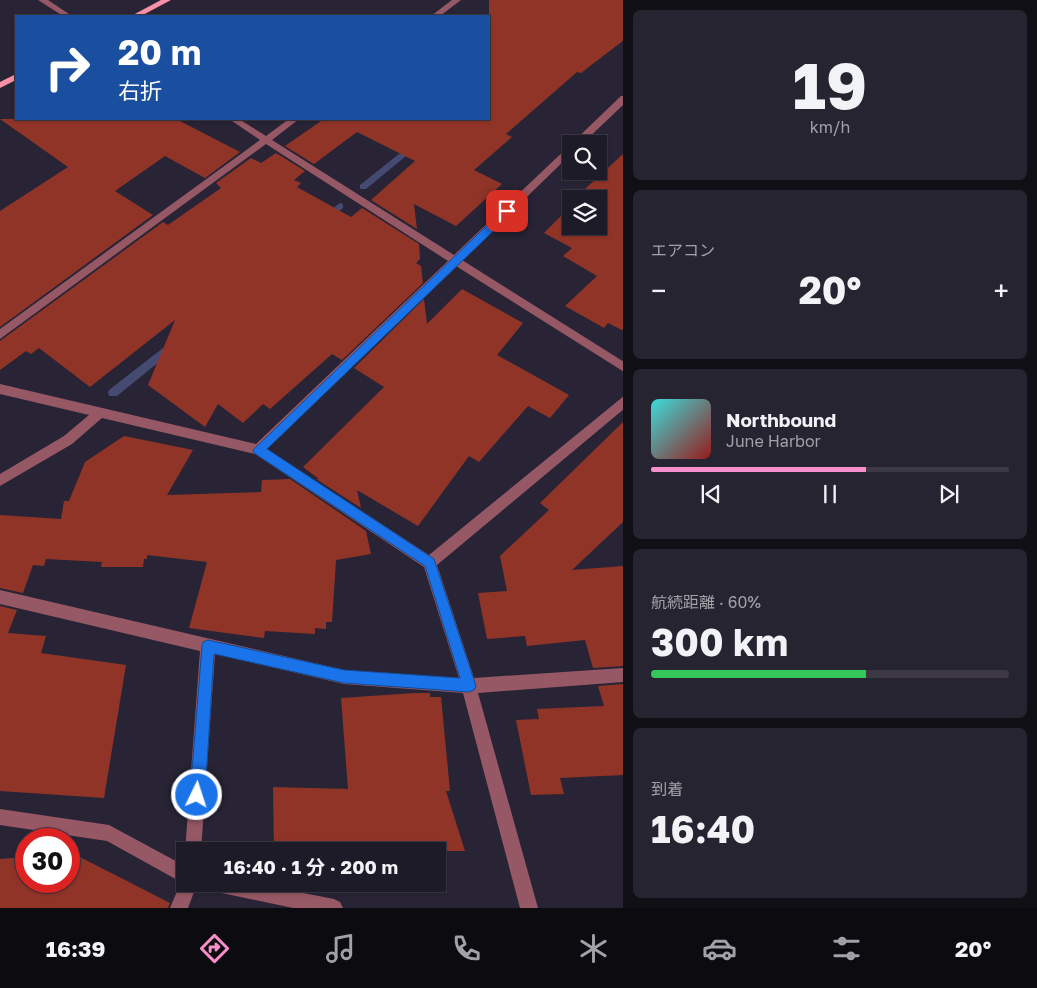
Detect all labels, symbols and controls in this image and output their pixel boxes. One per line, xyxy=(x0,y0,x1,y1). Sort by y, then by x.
text: 20 m xyxy=(118,31,201,73)
icon: right xyxy=(35,35,100,100)
text: 19 xyxy=(793,45,867,123)
text: 右折 xyxy=(118,77,162,104)
text: km/h xyxy=(810,117,850,137)
map controls xyxy=(562,135,607,235)
button: search xyxy=(562,135,607,180)
pin xyxy=(486,190,528,232)
button: layers xyxy=(562,190,607,235)
icon: arrive xyxy=(493,197,521,225)
text: エアコン xyxy=(651,240,715,260)
text: 20° xyxy=(799,267,861,312)
text: − xyxy=(651,274,666,307)
text: + xyxy=(994,274,1009,307)
text: Northbound xyxy=(726,408,836,431)
text: June Harbor xyxy=(726,431,821,451)
icon: previous xyxy=(697,480,725,508)
icon: pause xyxy=(816,480,844,508)
icon: next xyxy=(935,480,963,508)
text: 航続距離 · 60% xyxy=(651,592,761,612)
text: 300 km xyxy=(651,619,788,664)
position arrow xyxy=(170,768,222,820)
text: 到着 xyxy=(651,779,683,799)
text: 16:40 xyxy=(651,806,755,851)
speed limit sign: 30 xyxy=(15,828,80,893)
text: 16:40 · 1 分 · 200 m xyxy=(224,855,398,878)
icon: directions xyxy=(197,931,232,966)
icon: music xyxy=(323,931,358,966)
icon: phone xyxy=(449,931,484,966)
icon: climate xyxy=(576,931,611,966)
icon: car xyxy=(702,931,737,966)
icon: filters xyxy=(829,931,864,966)
text: 16:39 xyxy=(46,935,105,962)
text: 20° xyxy=(955,935,991,962)

